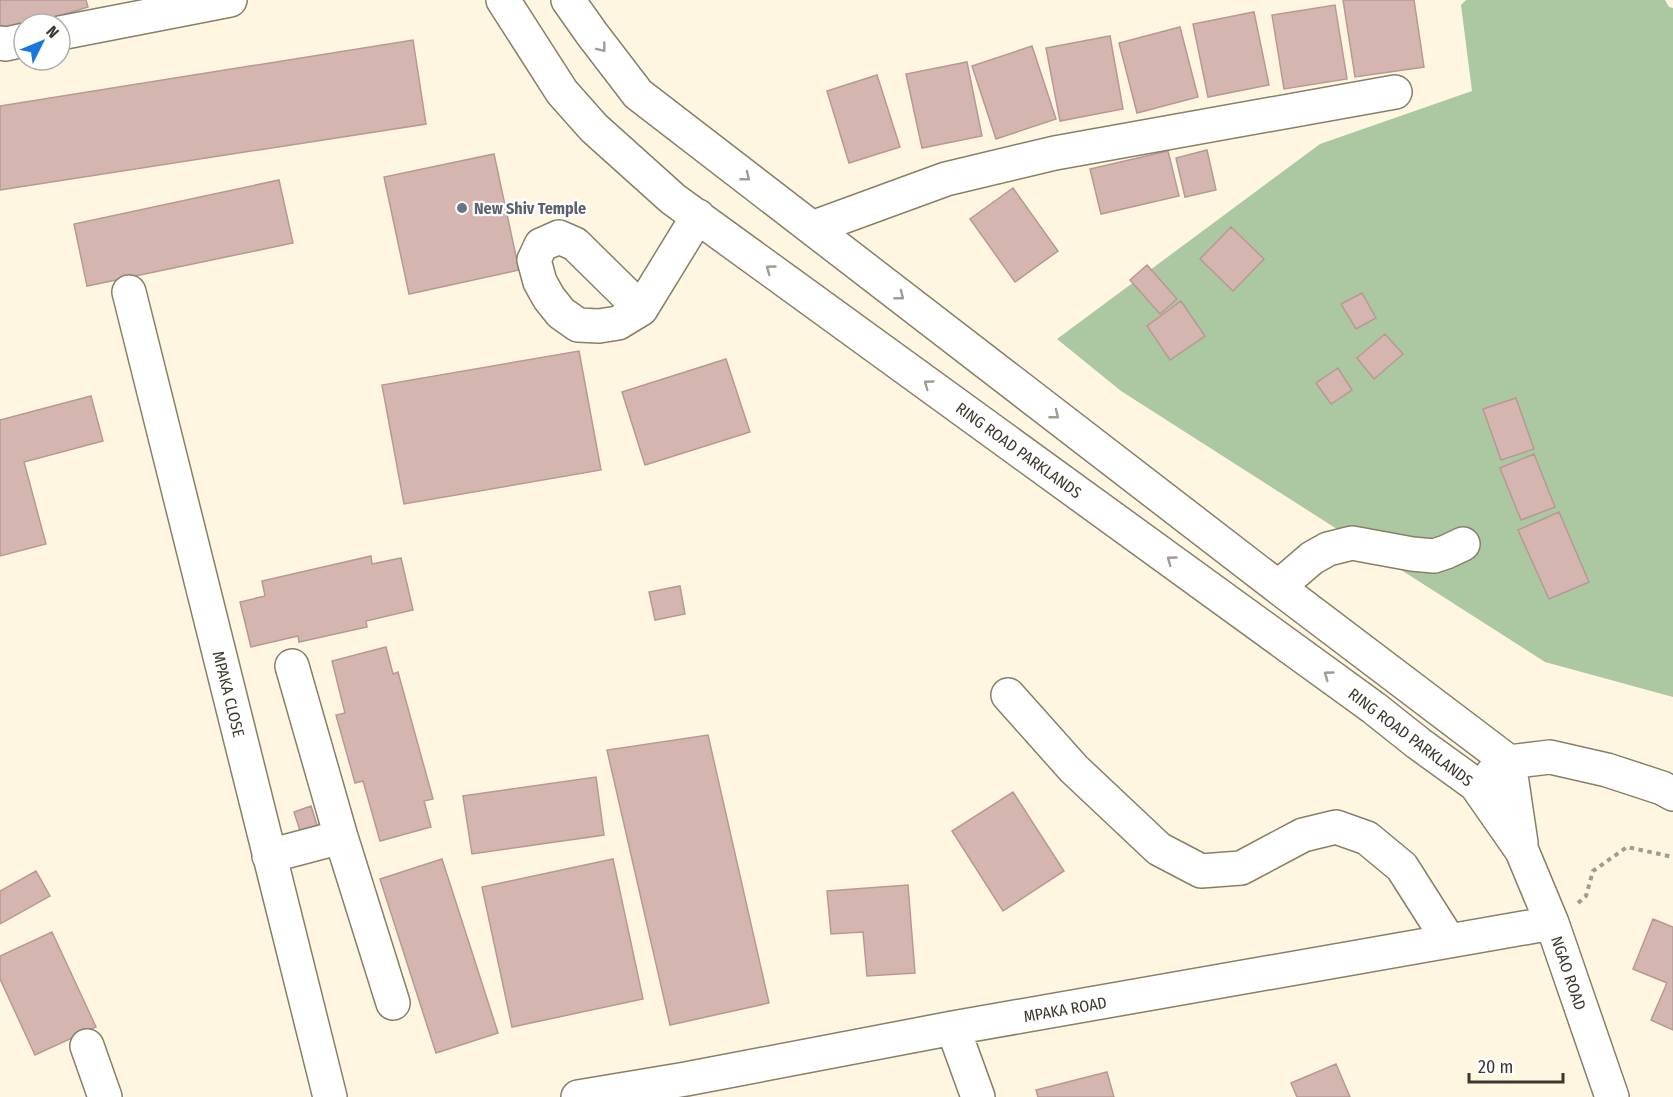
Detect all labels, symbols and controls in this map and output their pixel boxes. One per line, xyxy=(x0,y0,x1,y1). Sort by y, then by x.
north arrow xyxy=(12,12,72,72)
text: N xyxy=(42,22,63,42)
one-way arrow xyxy=(595,41,606,52)
one-way arrow xyxy=(739,170,750,181)
place label: New Shiv Temple xyxy=(474,199,586,218)
marker: New Shiv Temple xyxy=(455,201,469,215)
one-way arrow xyxy=(766,265,777,276)
one-way arrow xyxy=(894,289,905,300)
one-way arrow xyxy=(923,380,934,391)
street label: RING ROAD PARKLANDS xyxy=(952,398,1085,502)
one-way arrow xyxy=(1048,408,1059,419)
one-way arrow xyxy=(1166,556,1177,567)
street label: MPAKA CLOSE xyxy=(209,649,248,739)
one-way arrow xyxy=(1324,671,1335,682)
street label: RING ROAD PARKLANDS xyxy=(1345,684,1477,790)
street label: NGAO ROAD xyxy=(1547,934,1590,1013)
street label: MPAKA ROAD xyxy=(1022,993,1108,1026)
scale bar xyxy=(1469,1046,1564,1084)
text: 20 m xyxy=(1478,1056,1513,1078)

